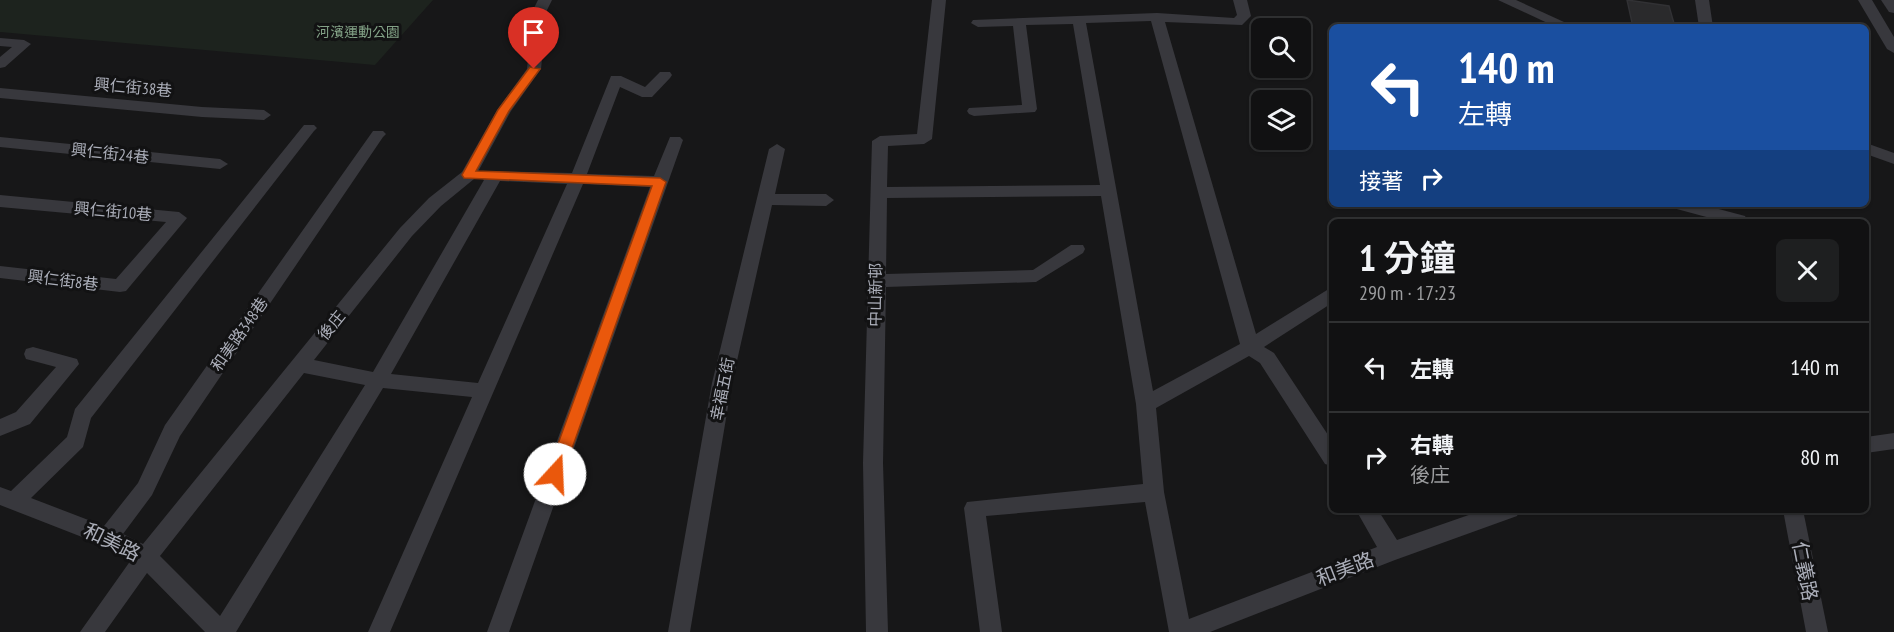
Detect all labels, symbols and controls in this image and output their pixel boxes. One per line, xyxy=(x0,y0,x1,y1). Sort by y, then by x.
pin xyxy=(508,7,559,69)
icon: arrive xyxy=(517,16,550,49)
map controls xyxy=(1251,18,1311,150)
button: search xyxy=(1251,18,1311,78)
park label: 河濱運動公園 xyxy=(316,23,400,41)
text: 140 m xyxy=(1458,40,1555,95)
icon: left xyxy=(1359,48,1437,126)
street label: 興仁街38巷 xyxy=(93,74,173,100)
button: layers xyxy=(1251,90,1311,150)
text: 左轉 xyxy=(1458,97,1512,131)
street label: 興仁街24巷 xyxy=(70,139,150,167)
icon: right xyxy=(1415,162,1448,195)
text: 接著 xyxy=(1359,167,1403,195)
street label: 興仁街10巷 xyxy=(73,198,153,224)
text: 1 分鐘 xyxy=(1359,234,1456,281)
button: close xyxy=(1776,239,1839,302)
street label: 中山新邨 xyxy=(864,263,886,327)
street label: 興仁街8巷 xyxy=(26,266,100,294)
text: 290 m · 17:23 xyxy=(1359,280,1456,306)
street label: 和美路348巷 xyxy=(206,293,272,375)
street label: 後庄 xyxy=(313,306,349,344)
icon: left xyxy=(1359,351,1392,384)
text: 140 m xyxy=(1790,353,1839,381)
text: 左轉 xyxy=(1410,355,1454,383)
street label: 幸福五街 xyxy=(706,356,738,422)
text: 右轉 xyxy=(1410,431,1454,459)
icon: right xyxy=(1359,441,1392,474)
position arrow xyxy=(523,442,587,506)
text: 80 m xyxy=(1800,443,1839,471)
text: 後庄 xyxy=(1410,462,1450,488)
street label: 和美路 xyxy=(79,517,145,567)
street label: 仁義路 xyxy=(1787,539,1823,603)
street label: 和美路 xyxy=(1312,546,1378,592)

